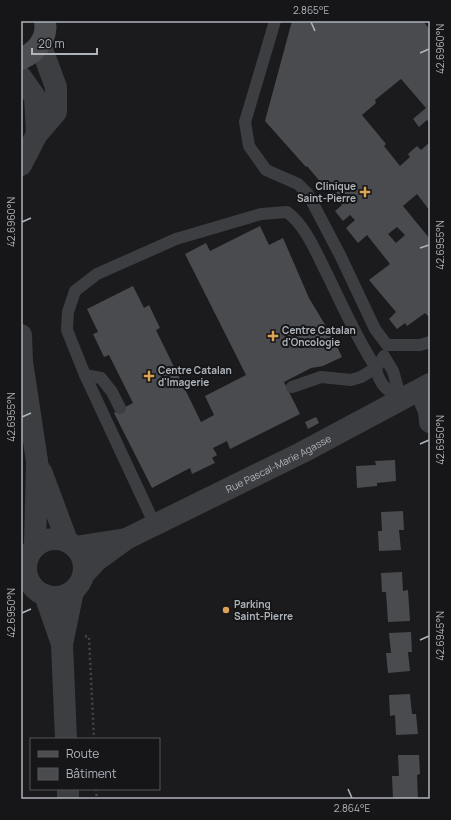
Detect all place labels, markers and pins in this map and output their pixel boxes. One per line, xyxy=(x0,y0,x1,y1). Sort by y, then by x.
place label: Clinique Saint-Pierre xyxy=(297,179,356,205)
marker: Clinique Saint-Pierre xyxy=(359,186,371,198)
place label: Centre Catalan d'Oncologie xyxy=(282,323,356,349)
marker: Centre Catalan d'Oncologie xyxy=(267,330,279,342)
place label: Centre Catalan d'Imagerie xyxy=(158,363,232,389)
marker: Centre Catalan d'Imagerie xyxy=(143,370,155,382)
place label: Parking Saint-Pierre xyxy=(234,597,293,623)
marker: Parking Saint-Pierre xyxy=(221,605,231,615)

